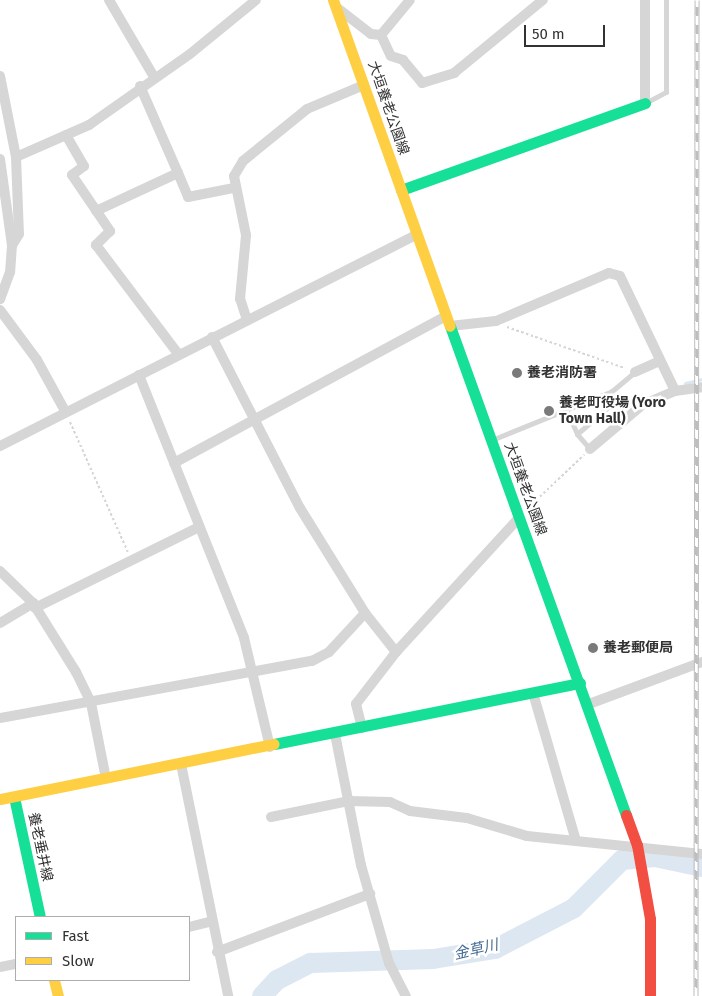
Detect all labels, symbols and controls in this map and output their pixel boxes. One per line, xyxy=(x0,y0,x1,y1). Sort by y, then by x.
scale bar xyxy=(527,15,608,47)
text: 50 m xyxy=(532,25,565,43)
street label: 大垣養老公園線 xyxy=(364,59,412,157)
place label: 養老消防署 xyxy=(527,365,597,381)
marker: 養老消防署 xyxy=(511,367,523,379)
place label: 養老町役場 (Yoro Town Hall) xyxy=(559,395,666,428)
marker: 養老町役場 (Yoro Town Hall) xyxy=(543,405,555,417)
street label: 大垣養老公園線 xyxy=(500,440,550,538)
place label: 養老郵便局 xyxy=(603,640,673,656)
marker: 養老郵便局 xyxy=(587,642,599,654)
street label: 養老垂井線 xyxy=(25,811,55,883)
legend xyxy=(15,916,190,981)
text: Fast xyxy=(62,927,89,945)
water label: 金草川 xyxy=(452,936,500,964)
text: Slow xyxy=(62,952,94,970)

